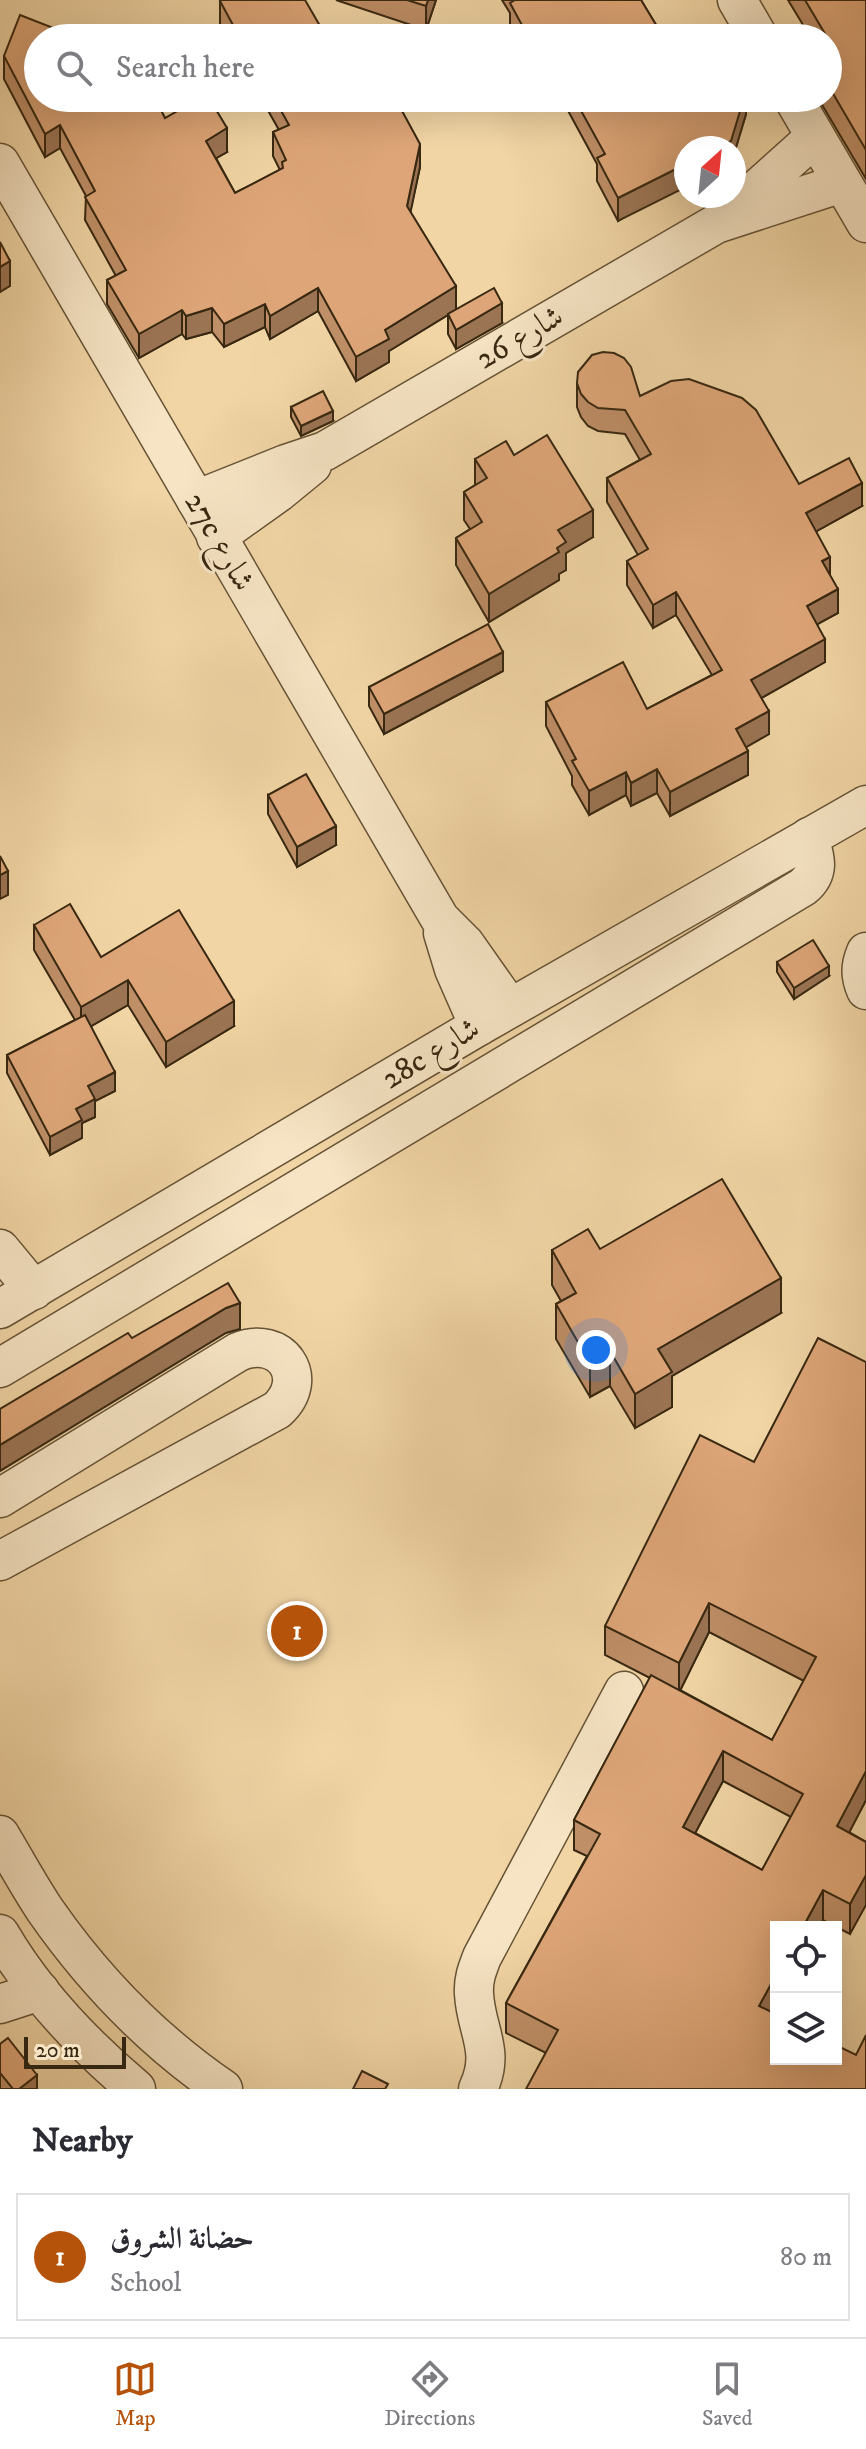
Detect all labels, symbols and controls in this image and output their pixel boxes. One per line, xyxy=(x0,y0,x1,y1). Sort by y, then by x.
search box xyxy=(24,24,842,112)
icon: search xyxy=(52,46,96,90)
text: Search here xyxy=(116,50,255,87)
north arrow xyxy=(674,136,746,208)
street label: شارع 26 xyxy=(469,297,574,383)
street label: 27c شارع xyxy=(170,485,263,601)
street label: 28c شارع xyxy=(374,1009,490,1103)
your location xyxy=(576,1330,616,1370)
pin: 1 xyxy=(271,1601,323,1661)
map controls xyxy=(770,1921,842,2065)
button: locate xyxy=(770,1921,842,1993)
button: layers xyxy=(770,1993,842,2065)
scale bar xyxy=(24,2033,126,2069)
text: 20 m xyxy=(36,2037,80,2064)
text: Nearby xyxy=(32,2120,133,2162)
text: حضانة الشروق xyxy=(110,2221,254,2258)
text: 1 xyxy=(55,2241,65,2274)
text: 80 m xyxy=(780,2241,832,2274)
text: School xyxy=(110,2267,181,2300)
tab: Map xyxy=(113,2357,157,2432)
tab: Directions xyxy=(384,2357,475,2432)
tab: Saved xyxy=(702,2357,753,2432)

